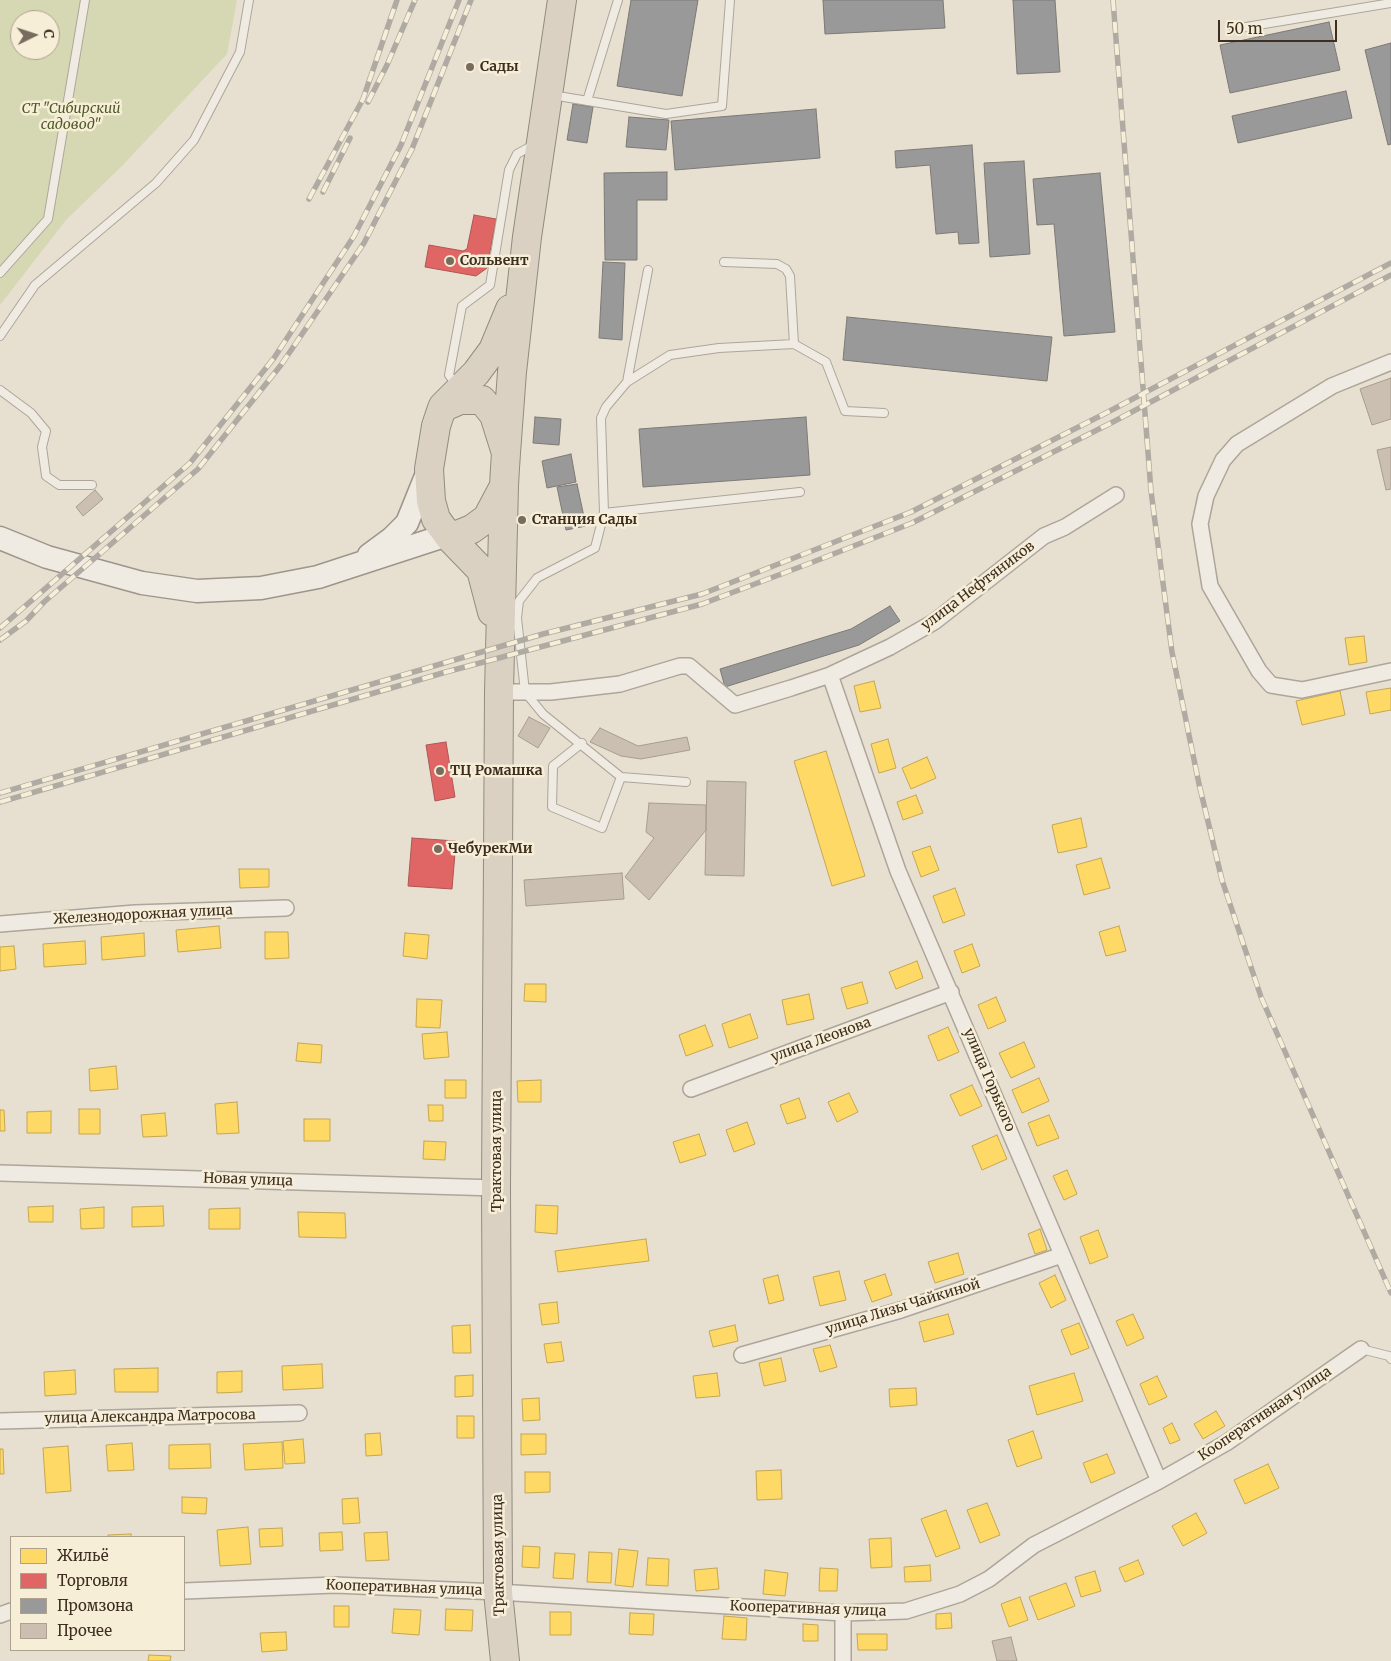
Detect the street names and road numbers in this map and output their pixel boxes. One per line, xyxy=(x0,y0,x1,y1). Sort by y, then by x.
street label: улица Нефтяников xyxy=(918,538,1038,634)
street label: Железнодорожная улица xyxy=(53,902,233,928)
street label: улица Леонова xyxy=(769,1014,873,1066)
street label: улица Горького xyxy=(960,1026,1018,1134)
street label: Трактовая улица xyxy=(489,1090,505,1212)
street label: Новая улица xyxy=(203,1170,293,1190)
street label: улица Лизы Чайкиной xyxy=(824,1275,982,1339)
street label: Кооперативная улица xyxy=(1195,1363,1335,1465)
street label: улица Александра Матросова xyxy=(44,1407,256,1427)
street label: Трактовая улица xyxy=(490,1494,508,1616)
street label: Кооперативная улица xyxy=(325,1577,483,1599)
street label: Кооперативная улица xyxy=(729,1598,887,1620)

